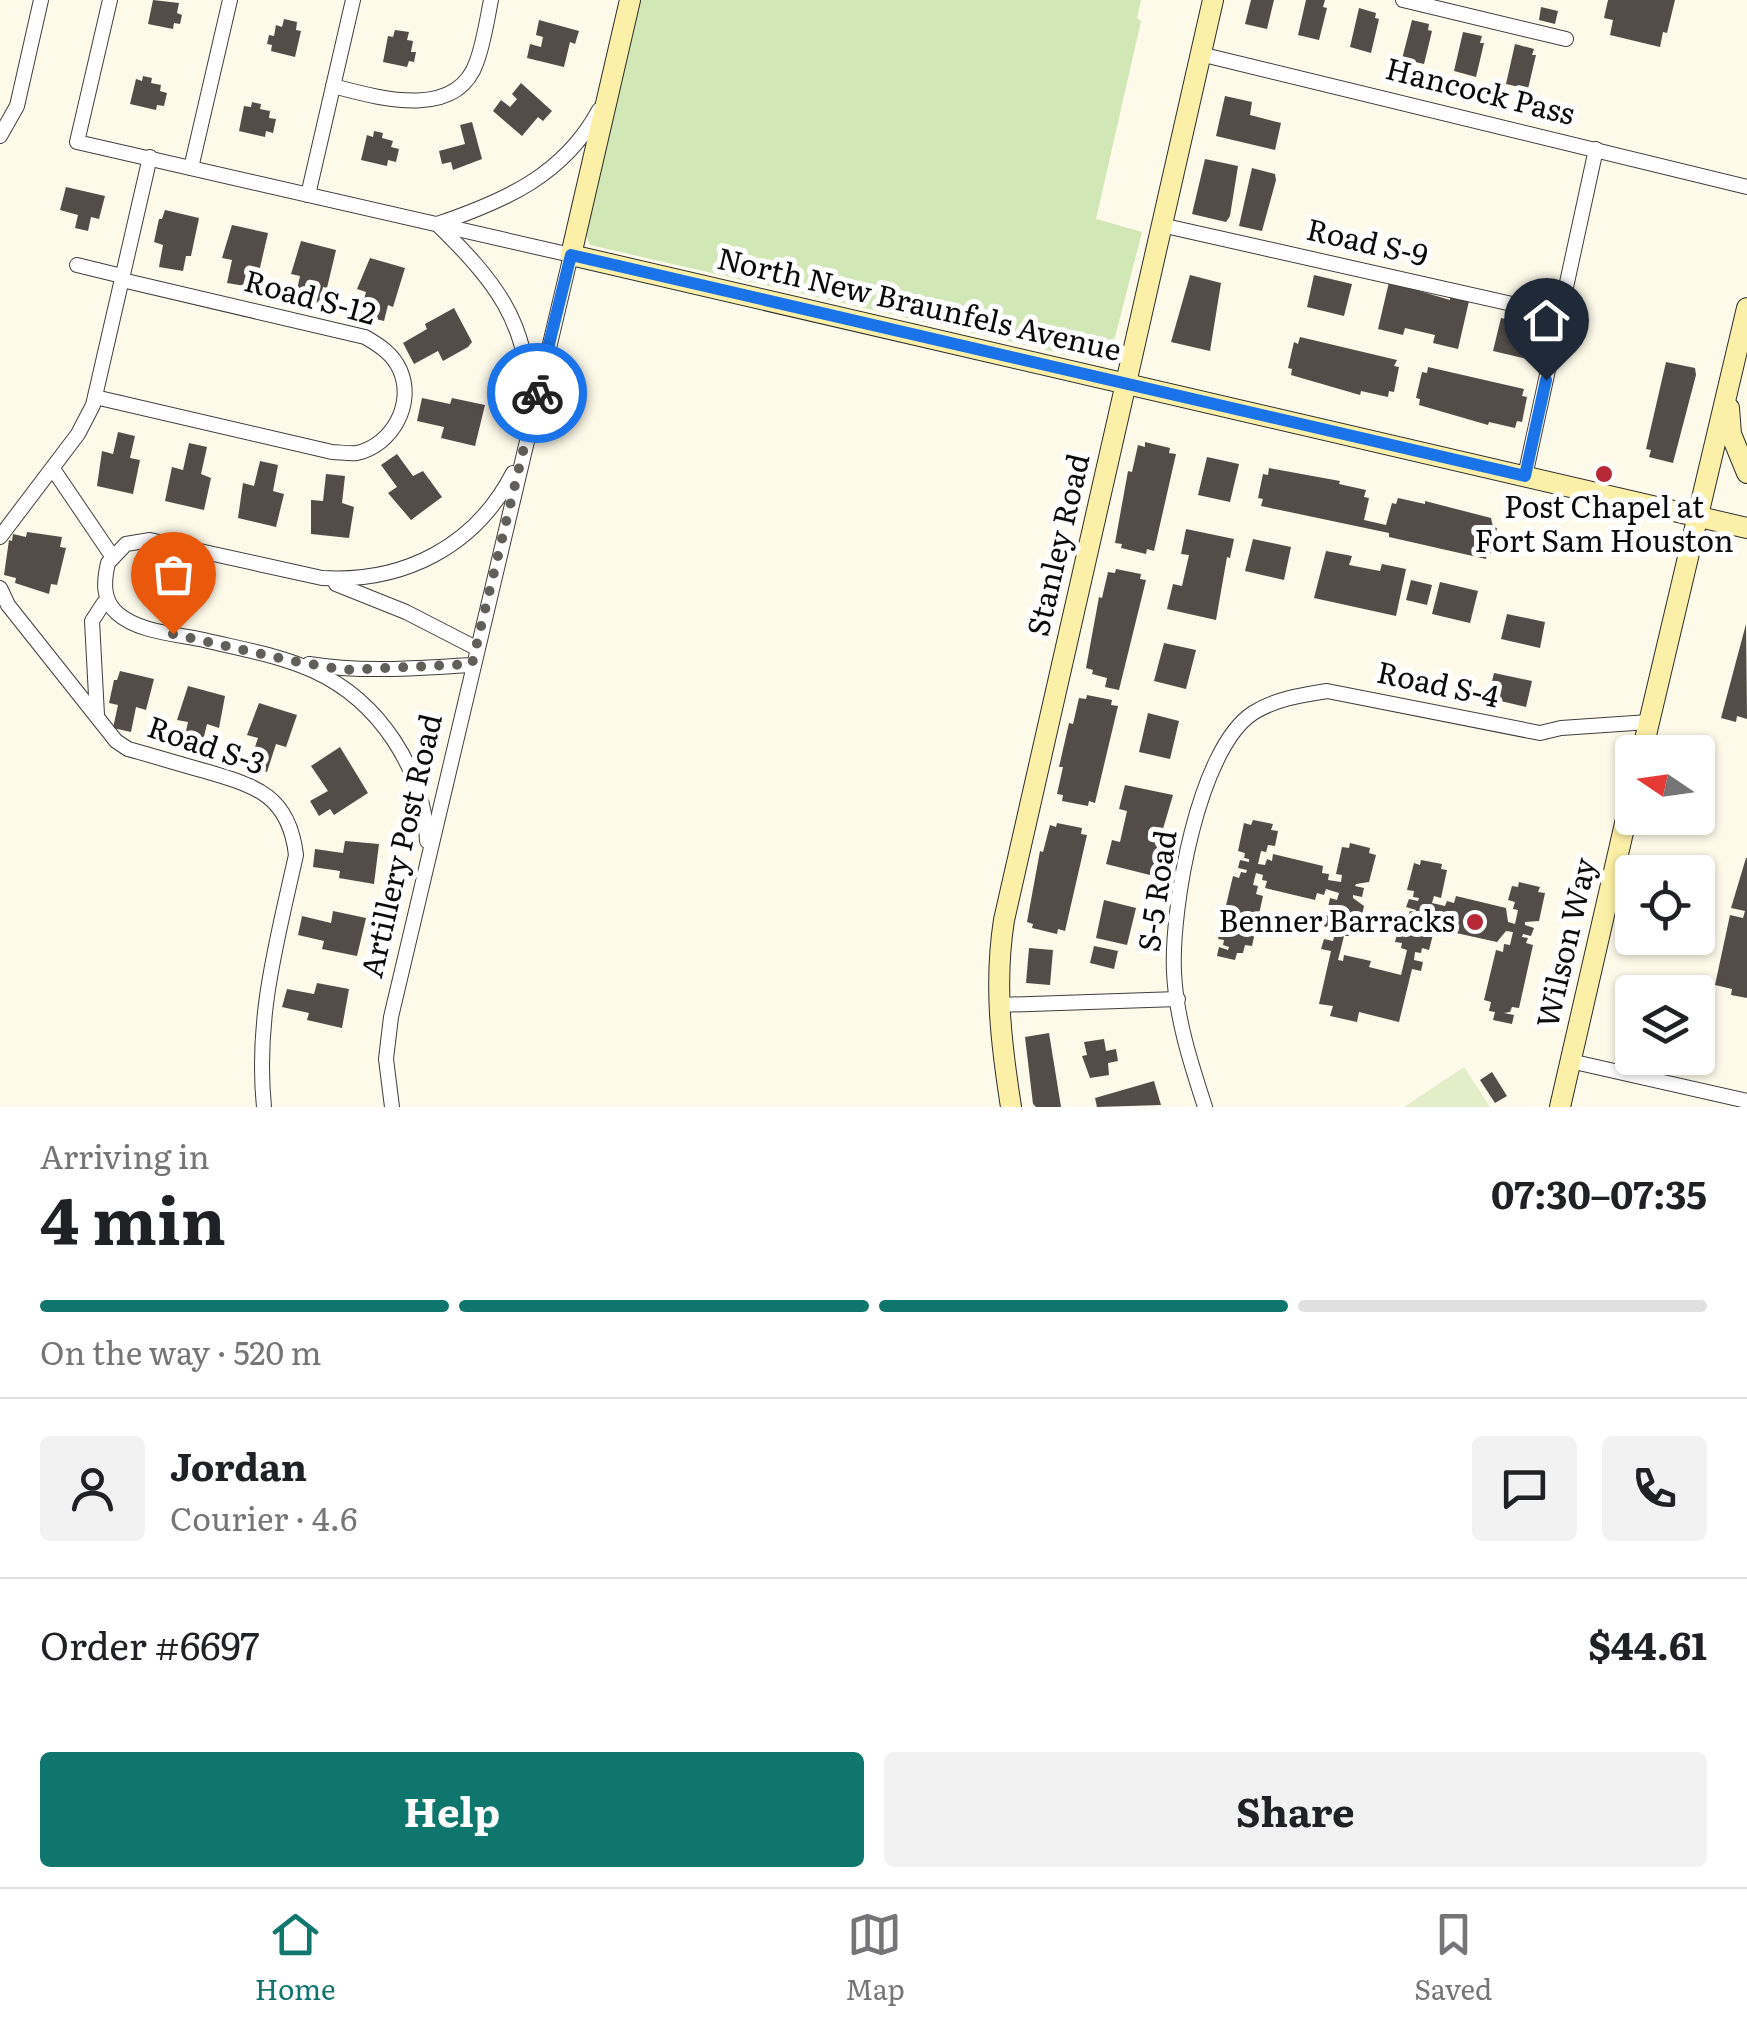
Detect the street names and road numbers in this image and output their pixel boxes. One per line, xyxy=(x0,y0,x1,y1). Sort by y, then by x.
street label: Hancock Pass xyxy=(1382,44,1580,134)
street label: Road S-9 xyxy=(1303,205,1433,275)
street label: North New Braunfels Avenue xyxy=(713,234,1126,370)
street label: Road S-12 xyxy=(240,256,382,334)
street label: Stanley Road xyxy=(1014,449,1098,640)
street label: Road S-4 xyxy=(1373,648,1504,716)
street label: Road S-3 xyxy=(142,703,272,784)
street label: Artillery Post Road xyxy=(347,709,451,982)
street label: S-5 Road xyxy=(1125,827,1185,954)
street label: Wilson Way xyxy=(1523,852,1605,1032)

